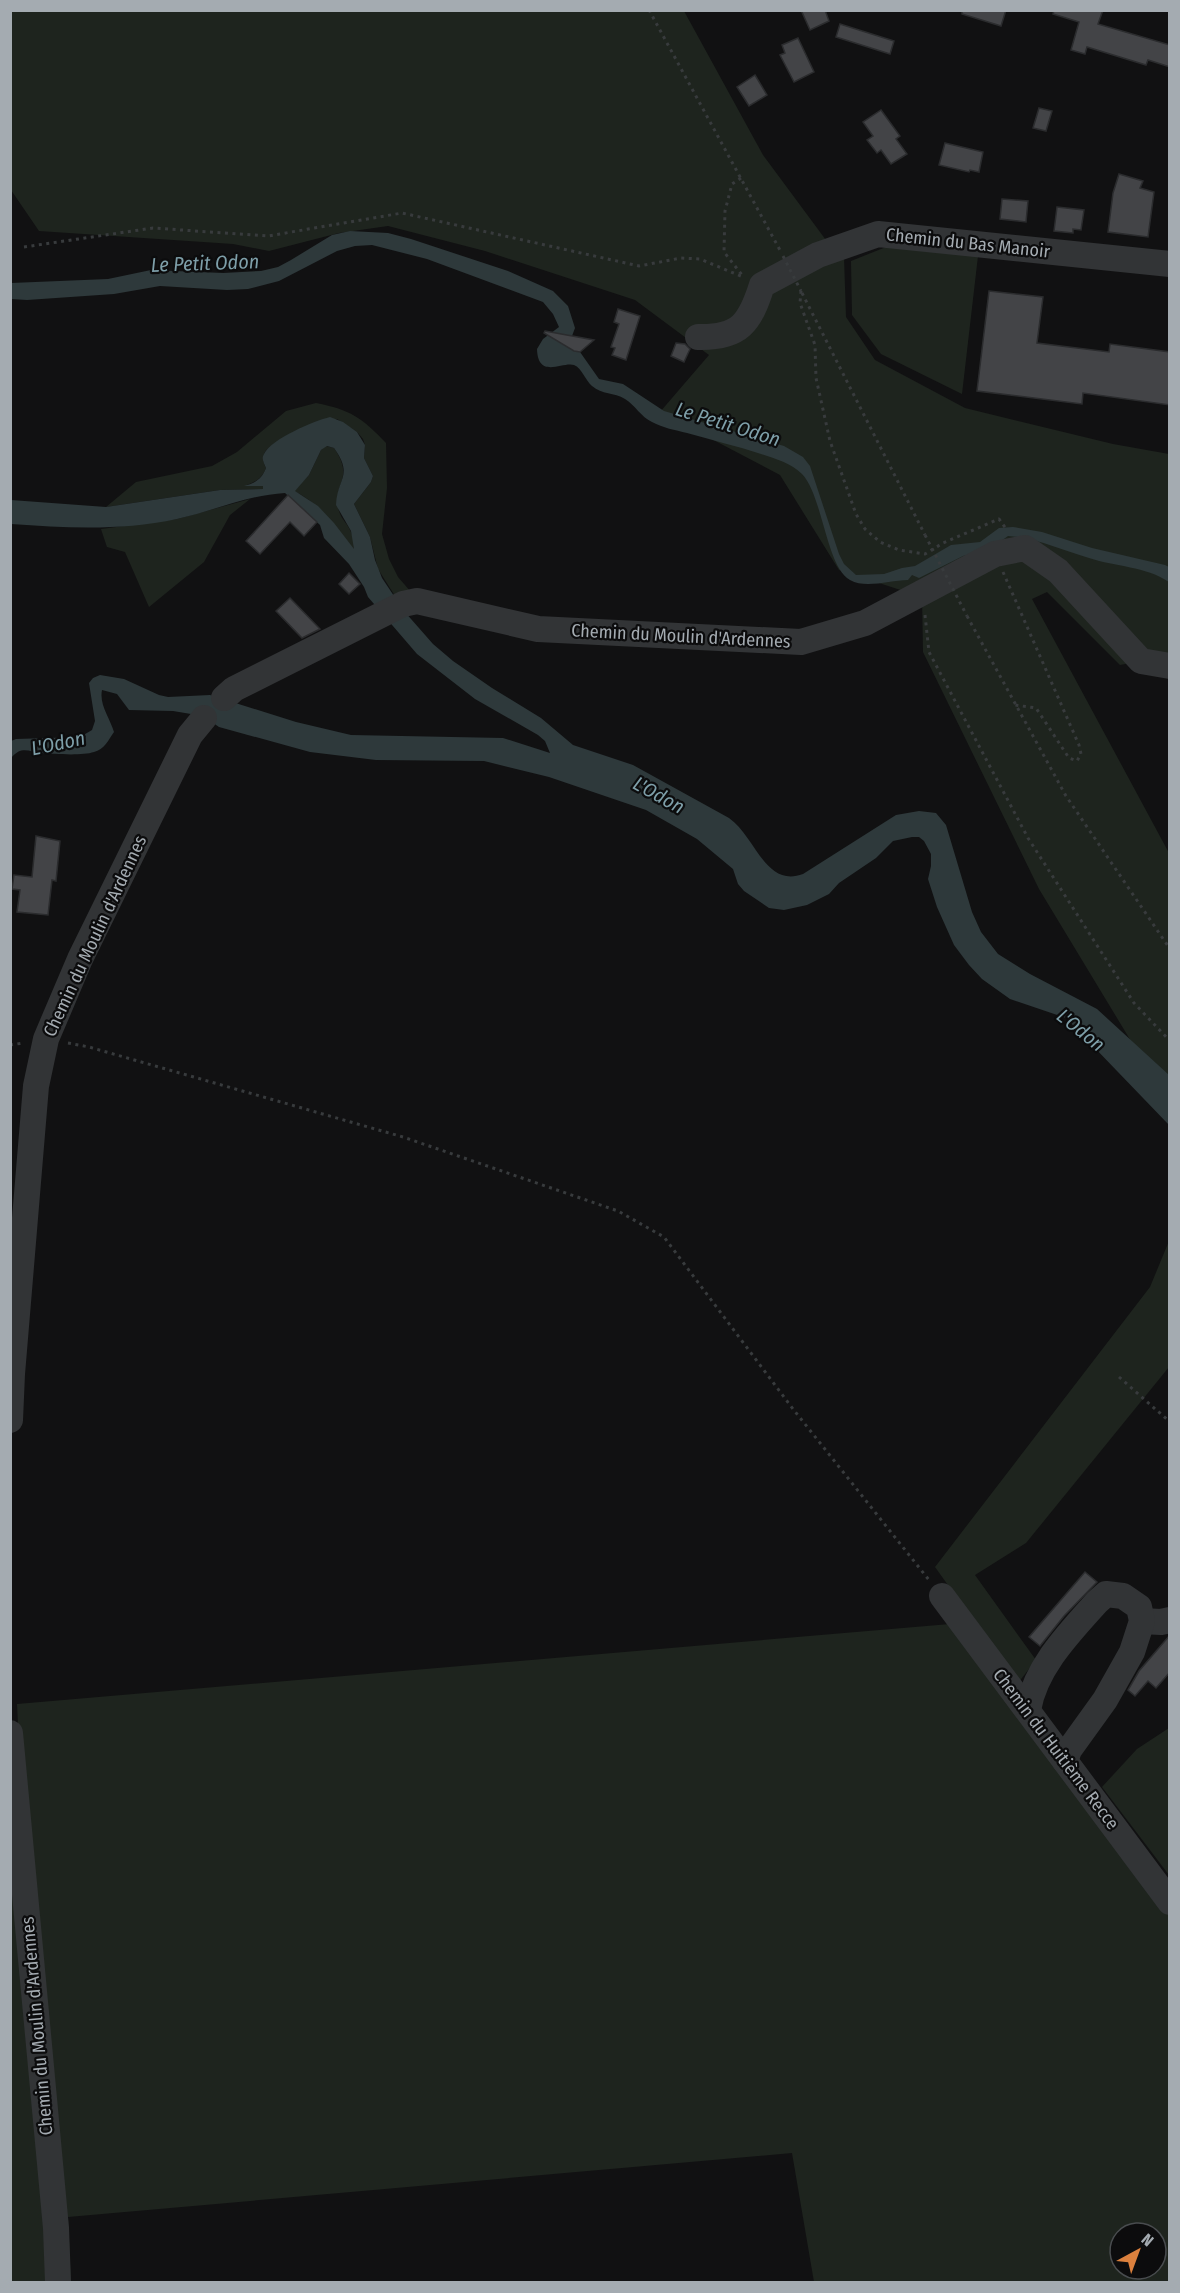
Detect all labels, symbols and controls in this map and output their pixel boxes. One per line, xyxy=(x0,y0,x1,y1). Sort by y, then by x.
street label: Chemin du Bas Manoir xyxy=(885,223,1052,263)
water label: Le Petit Odon xyxy=(150,249,260,277)
water label: Le Petit Odon xyxy=(673,397,783,451)
street label: Chemin du Moulin d'Ardennes xyxy=(571,619,791,653)
water label: L'Odon xyxy=(29,726,87,760)
water label: L'Odon xyxy=(629,771,689,819)
street label: Chemin du Moulin d'Ardennes xyxy=(39,832,151,1040)
water label: L'Odon xyxy=(1052,1003,1110,1057)
street label: Chemin du Huitième Recce xyxy=(988,1664,1124,1834)
street label: Chemin du Moulin d'Ardennes xyxy=(16,1915,58,2136)
north arrow xyxy=(1108,2221,1168,2281)
text: N xyxy=(1138,2230,1157,2250)

